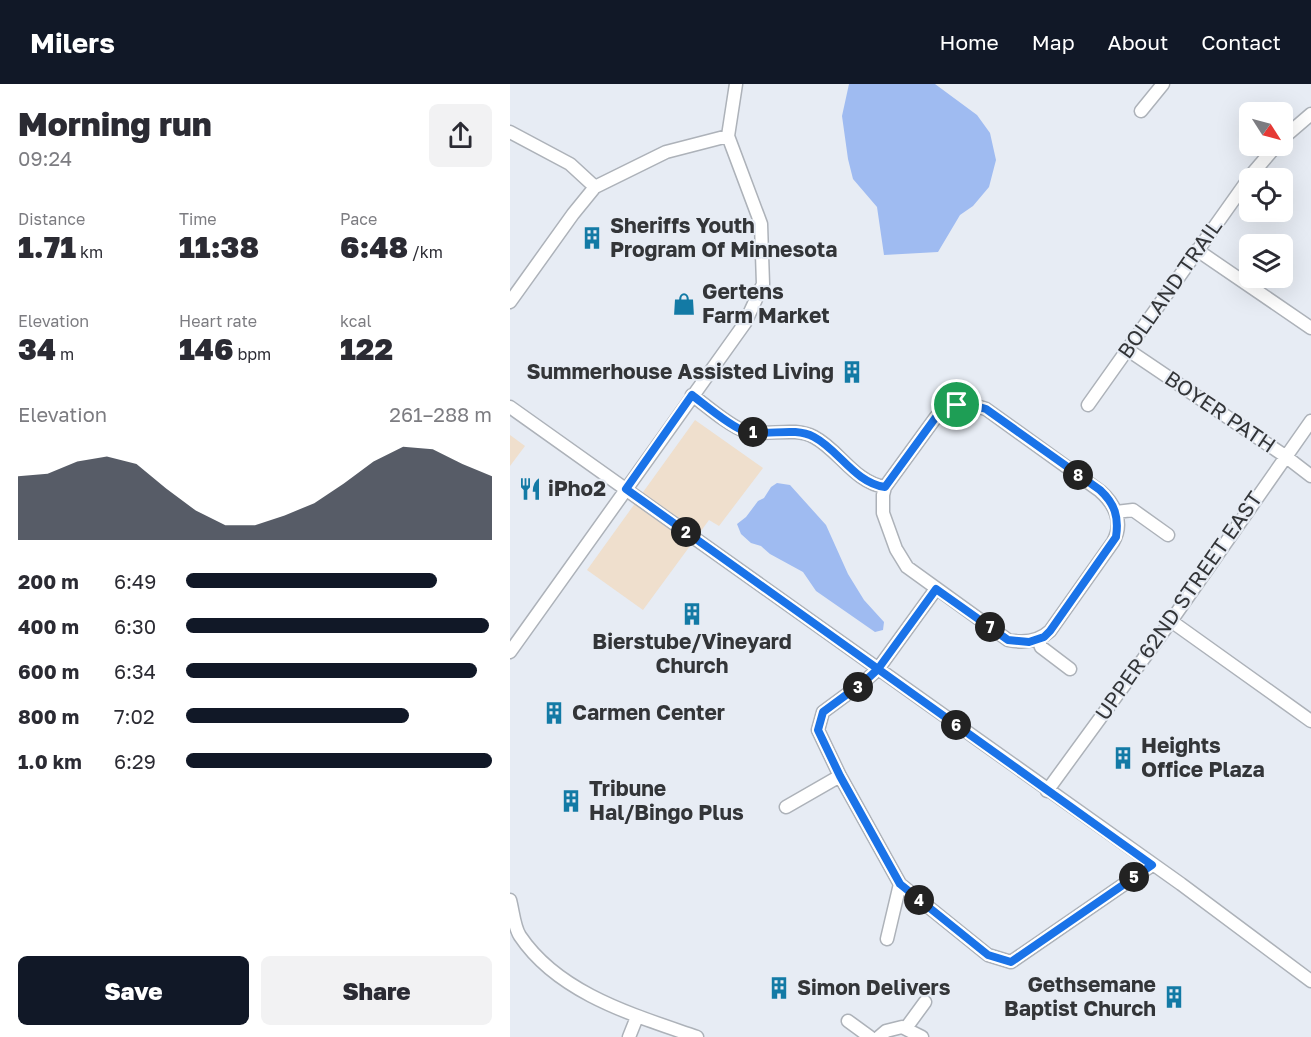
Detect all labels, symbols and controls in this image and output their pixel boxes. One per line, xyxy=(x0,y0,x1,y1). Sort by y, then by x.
text: Milers xyxy=(30,26,115,59)
text: Home xyxy=(939,29,999,55)
text: Map xyxy=(1032,29,1075,55)
text: About xyxy=(1108,29,1168,55)
text: Contact xyxy=(1201,29,1281,55)
north arrow xyxy=(1239,102,1293,156)
map controls xyxy=(1239,102,1293,288)
text: Morning run xyxy=(18,104,212,143)
button: share xyxy=(429,104,492,167)
text: 09:24 xyxy=(18,146,72,170)
button: locate xyxy=(1239,168,1293,222)
text: Distance xyxy=(18,209,85,229)
text: Time xyxy=(179,209,217,229)
text: Pace xyxy=(340,209,377,229)
place label: Sheriffs Youth Program Of Minnesota xyxy=(610,212,837,262)
street label: BOLLAND TRAIL xyxy=(1111,214,1227,363)
building icon: Sheriffs Youth Program Of Minnesota xyxy=(579,225,605,251)
text: 1.71 xyxy=(18,229,76,265)
text: 11:38 xyxy=(179,229,259,265)
text: 6:48 xyxy=(340,229,408,265)
button: layers xyxy=(1239,234,1293,288)
text: km xyxy=(76,242,103,262)
text: /km xyxy=(408,242,443,262)
place label: Gertens Farm Market xyxy=(702,278,830,328)
shop icon: Gertens Farm Market xyxy=(671,291,697,317)
text: Elevation xyxy=(18,311,89,331)
text: Heart rate xyxy=(179,311,257,331)
text: kcal xyxy=(340,311,372,331)
text: 34 xyxy=(18,331,56,367)
text: 146 xyxy=(179,331,233,367)
text: 122 xyxy=(340,331,393,367)
text: m xyxy=(56,344,74,364)
text: bpm xyxy=(233,344,271,364)
place label: Summerhouse Assisted Living xyxy=(527,358,834,384)
building icon: Summerhouse Assisted Living xyxy=(839,359,865,385)
street label: BOYER PATH xyxy=(1160,365,1281,458)
pin xyxy=(931,379,982,430)
icon: arrive xyxy=(940,388,973,421)
text: Elevation xyxy=(18,402,107,426)
text: 261–288 m xyxy=(389,402,492,426)
pin: 1 xyxy=(738,417,768,447)
text: 1 xyxy=(749,422,757,442)
pin: 8 xyxy=(1063,460,1093,490)
text: 8 xyxy=(1073,465,1083,485)
place label: iPho2 xyxy=(548,475,606,501)
restaurant icon: iPho2 xyxy=(517,476,543,502)
street label: UPPER 62ND STREET EAST xyxy=(1089,486,1267,725)
pin: 2 xyxy=(671,517,701,547)
text: 2 xyxy=(681,522,691,542)
text: 200 m xyxy=(18,569,79,593)
text: 6:49 xyxy=(114,569,156,593)
building icon: Bierstube/Vineyard Church xyxy=(679,601,705,627)
pin: 7 xyxy=(975,612,1005,642)
text: 400 m xyxy=(18,614,79,638)
text: 6:30 xyxy=(114,614,156,638)
text: 7 xyxy=(986,617,994,637)
place label: Bierstube/Vineyard Church xyxy=(592,628,792,678)
text: 600 m xyxy=(18,659,79,683)
text: 6:34 xyxy=(114,659,156,683)
pin: 3 xyxy=(843,672,873,702)
text: 3 xyxy=(853,677,863,697)
place label: Carmen Center xyxy=(572,699,725,725)
building icon: Carmen Center xyxy=(541,700,567,726)
text: 800 m xyxy=(18,704,79,728)
text: 7:02 xyxy=(114,704,155,728)
pin: 6 xyxy=(941,710,971,740)
text: 6 xyxy=(951,715,961,735)
place label: Heights Office Plaza xyxy=(1141,732,1265,782)
building icon: Heights Office Plaza xyxy=(1110,745,1136,771)
text: 1.0 km xyxy=(18,749,82,773)
text: 6:29 xyxy=(114,749,156,773)
place label: Tribune Hal/Bingo Plus xyxy=(589,775,744,825)
building icon: Tribune Hal/Bingo Plus xyxy=(558,788,584,814)
pin: 5 xyxy=(1119,862,1149,892)
text: 5 xyxy=(1129,867,1139,887)
pin: 4 xyxy=(904,885,934,915)
text: 4 xyxy=(914,890,924,910)
button: Save xyxy=(18,956,249,1025)
button: Share xyxy=(261,956,492,1025)
place label: Gethsemane Baptist Church xyxy=(1004,971,1156,1021)
place label: Simon Delivers xyxy=(797,974,951,1000)
building icon: Simon Delivers xyxy=(766,975,792,1001)
building icon: Gethsemane Baptist Church xyxy=(1161,984,1187,1010)

